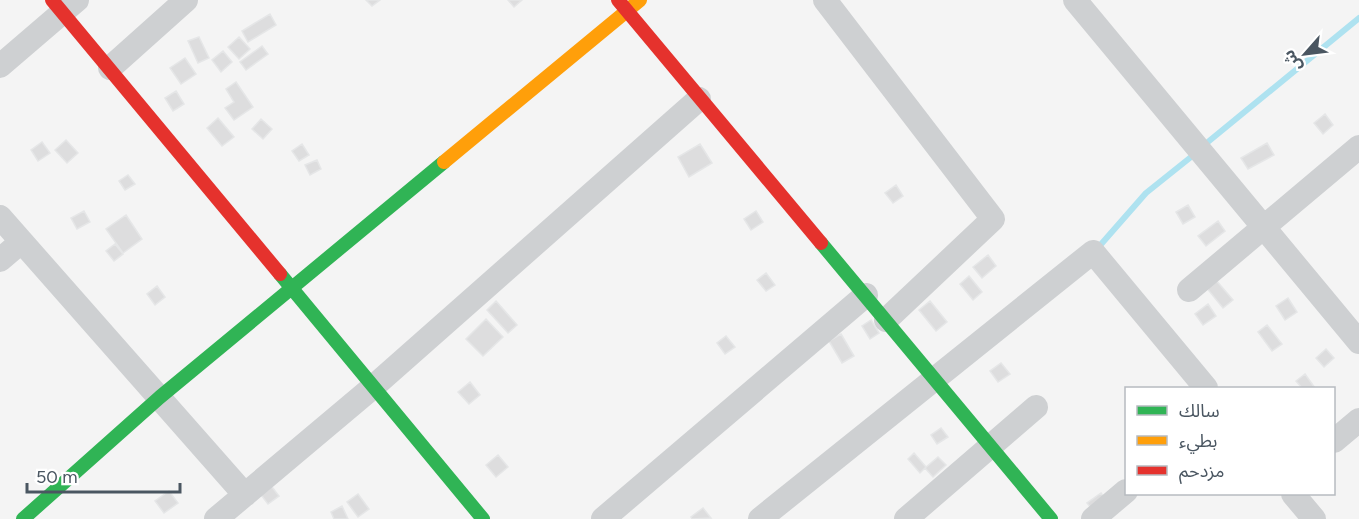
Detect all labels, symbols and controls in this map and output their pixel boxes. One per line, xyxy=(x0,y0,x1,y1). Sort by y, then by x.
north arrow xyxy=(1275,24,1335,84)
text: ش xyxy=(1279,47,1306,75)
legend xyxy=(1125,387,1335,495)
text: سالك xyxy=(1179,400,1220,422)
text: بطيء xyxy=(1179,430,1217,454)
scale bar xyxy=(27,456,180,494)
text: مزدحم xyxy=(1179,460,1224,484)
text: 50 m xyxy=(36,466,78,488)

